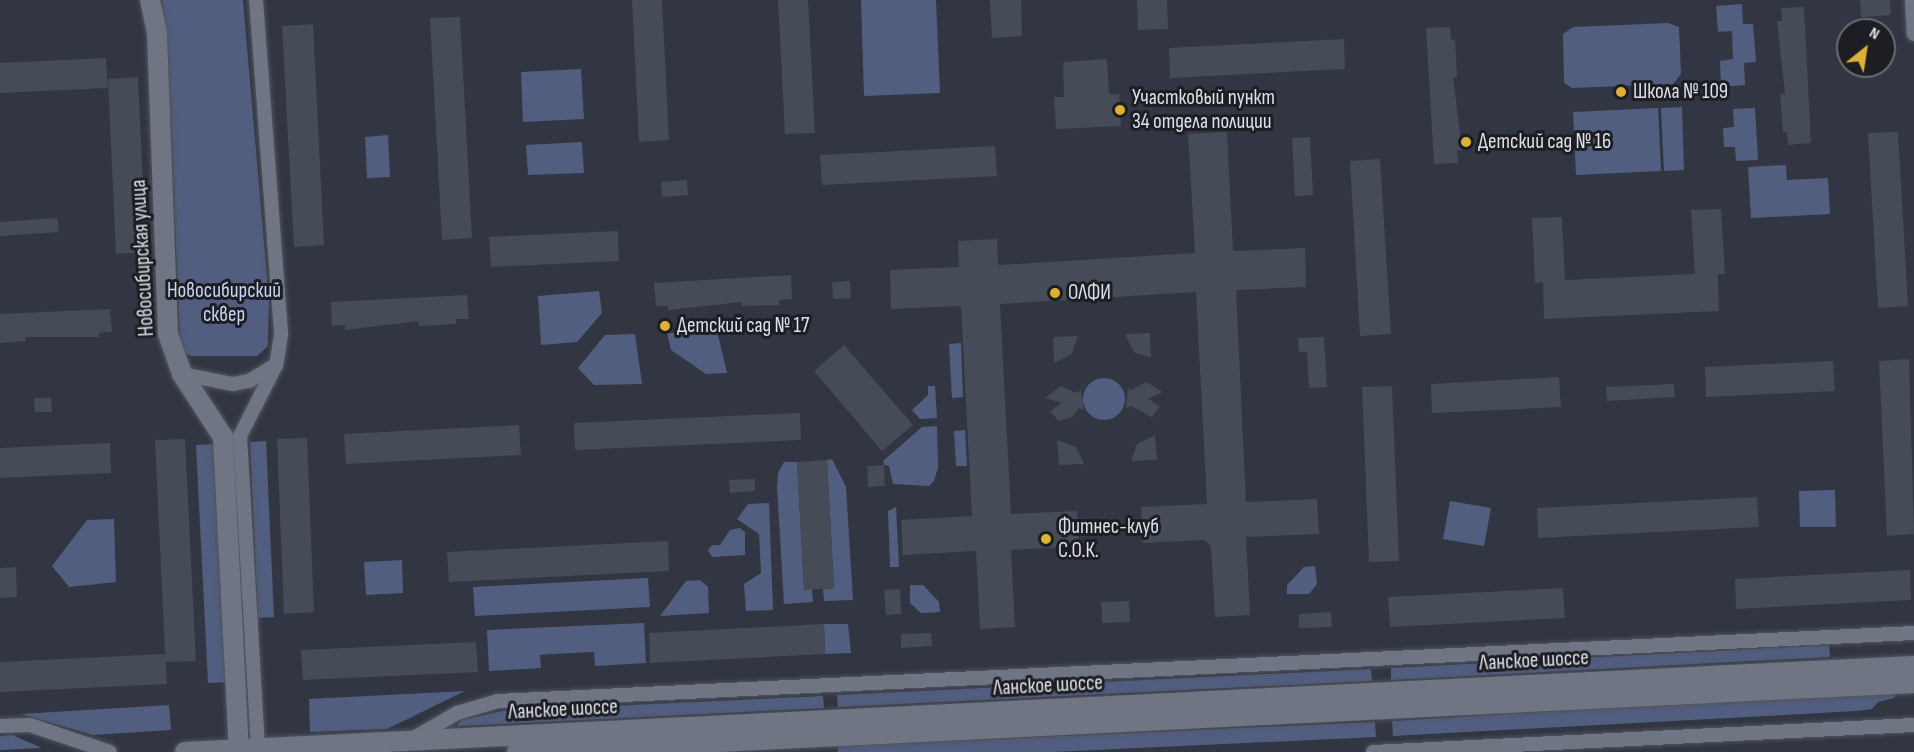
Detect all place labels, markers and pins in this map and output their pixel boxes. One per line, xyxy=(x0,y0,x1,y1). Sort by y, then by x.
place label: Школа № 109 xyxy=(1633,79,1728,105)
place label: Участковый пункт 34 отдела полиции xyxy=(1132,85,1275,135)
marker: Школа № 109 xyxy=(1614,85,1628,99)
marker: Участковый пункт 34 отдела полиции xyxy=(1113,103,1127,117)
place label: Детский сад № 16 xyxy=(1478,129,1611,155)
marker: Детский сад № 16 xyxy=(1459,135,1473,149)
place label: ОЛФИ xyxy=(1068,280,1111,306)
marker: ОЛФИ xyxy=(1046,284,1064,302)
place label: Детский сад № 17 xyxy=(677,313,809,339)
marker: Детский сад № 17 xyxy=(658,319,672,333)
place label: Фитнес-клуб С.О.К. xyxy=(1058,514,1159,564)
marker: Фитнес-клуб С.О.К. xyxy=(1039,532,1053,546)

